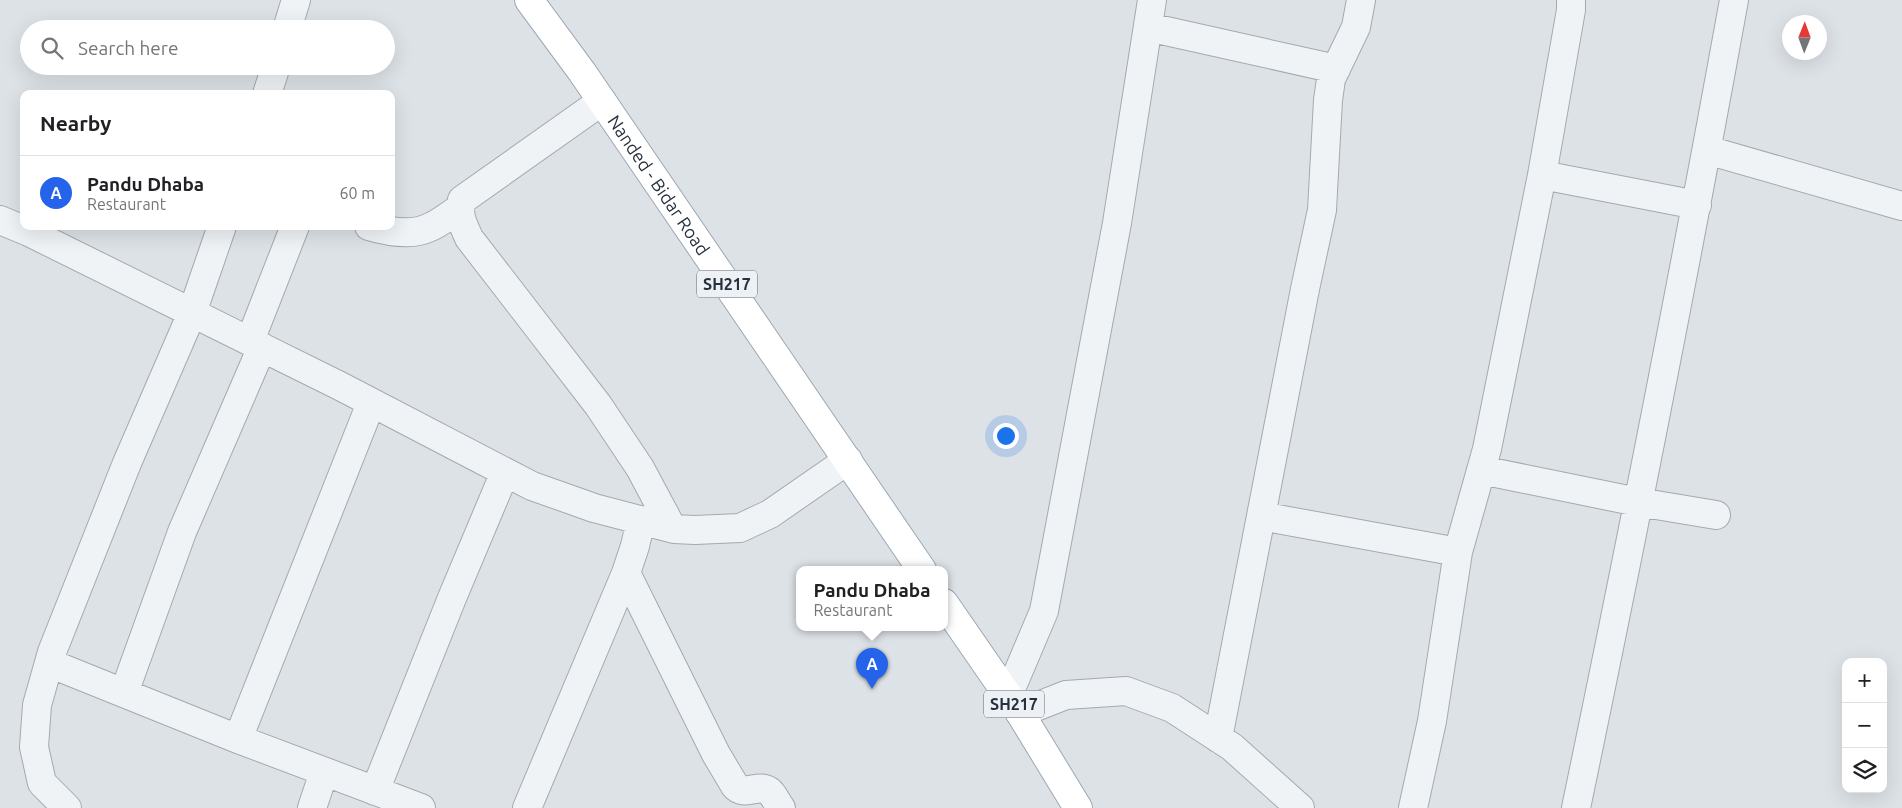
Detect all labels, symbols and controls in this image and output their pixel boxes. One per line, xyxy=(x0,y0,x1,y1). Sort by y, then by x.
north arrow xyxy=(1782,15,1827,60)
search box xyxy=(20,20,395,75)
icon: search xyxy=(38,34,66,62)
text: Search here xyxy=(78,37,178,59)
text: Nearby xyxy=(40,111,111,135)
street label: Nanded - Bidar Road xyxy=(604,111,714,259)
text: Pandu Dhaba xyxy=(87,173,204,195)
text: A xyxy=(50,184,62,202)
text: 60 m xyxy=(339,184,375,202)
text: Restaurant xyxy=(87,195,166,213)
road number: SH217 xyxy=(697,270,757,298)
your location xyxy=(993,423,1019,449)
popup xyxy=(796,566,948,631)
text: Pandu Dhaba xyxy=(813,579,931,601)
text: Restaurant xyxy=(813,601,892,619)
pin: A xyxy=(856,648,888,689)
map controls xyxy=(1842,658,1887,793)
button: + xyxy=(1842,658,1887,703)
road number: SH217 xyxy=(984,691,1044,718)
button: − xyxy=(1842,703,1887,748)
button: layers xyxy=(1842,748,1887,793)

